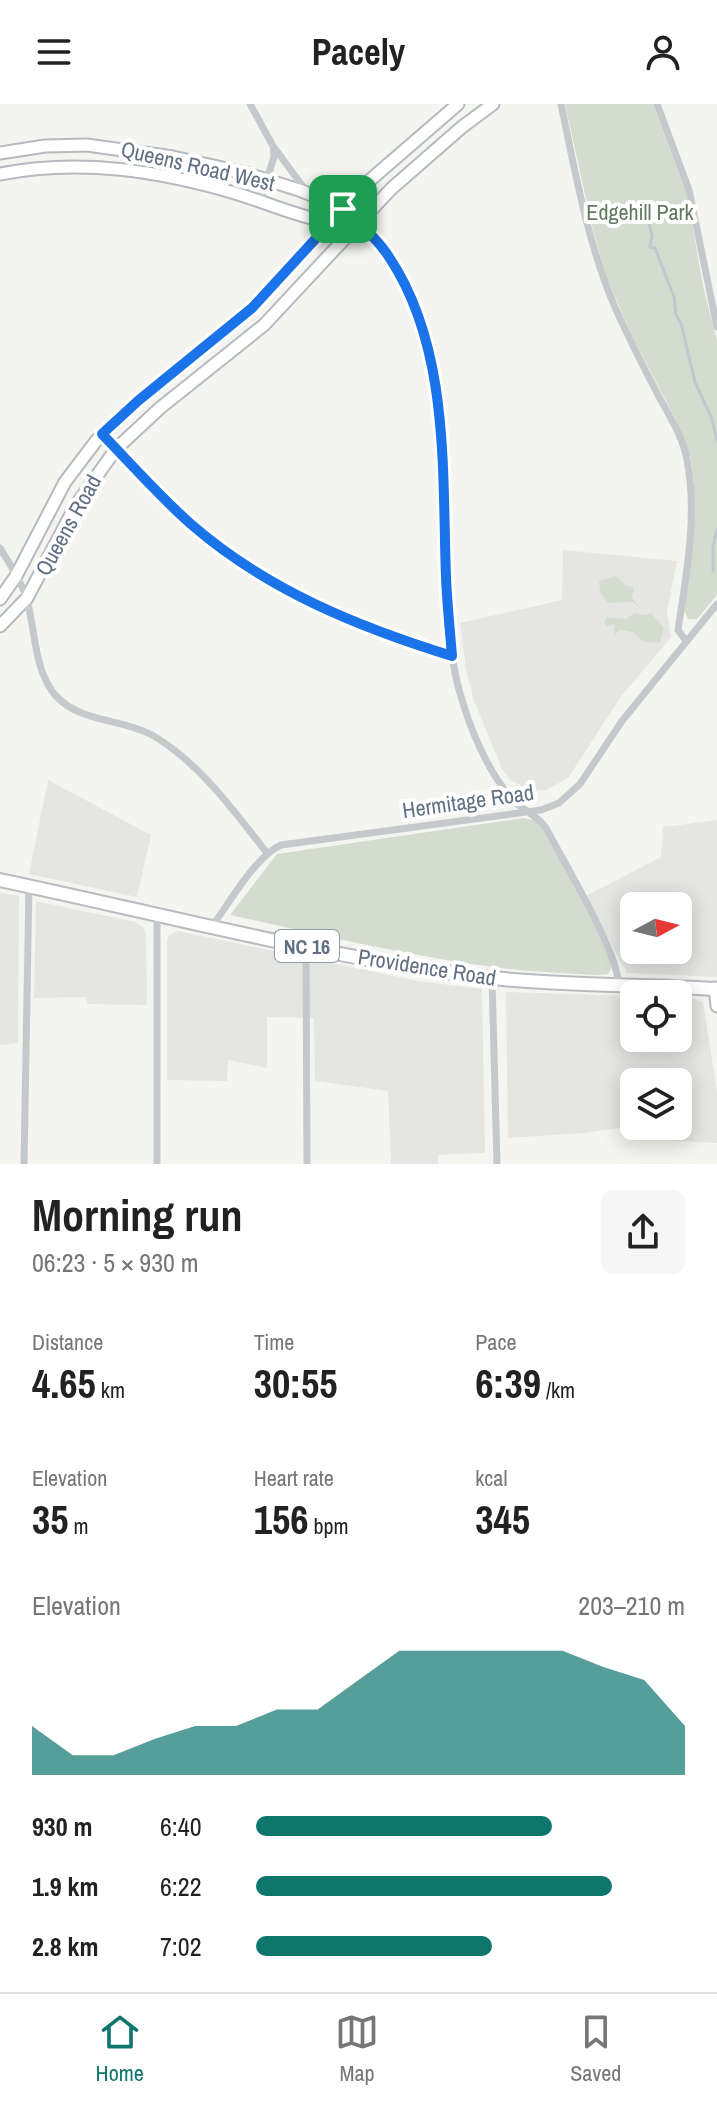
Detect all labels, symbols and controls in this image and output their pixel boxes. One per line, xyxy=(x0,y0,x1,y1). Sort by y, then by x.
text: Pacely xyxy=(312,28,405,76)
icon: menu xyxy=(32,30,76,74)
icon: person xyxy=(641,30,685,74)
street label: Queens Road West xyxy=(118,134,278,198)
pin xyxy=(309,175,377,243)
icon: arrive xyxy=(321,187,365,231)
park label: Edgehill Park xyxy=(586,197,695,227)
street label: Queens Road xyxy=(28,469,108,581)
street label: Hermitage Road xyxy=(400,777,536,825)
north arrow xyxy=(620,892,692,964)
map controls xyxy=(620,892,692,1140)
road number: NC 16 xyxy=(275,930,339,962)
street label: Providence Road xyxy=(356,941,498,993)
button: locate xyxy=(620,980,692,1052)
button: layers xyxy=(620,1068,692,1140)
text: Morning run xyxy=(32,1185,242,1245)
button: share xyxy=(601,1190,685,1274)
text: 06:23 · 5 × 930 m xyxy=(32,1245,199,1280)
text: Distance xyxy=(32,1327,103,1357)
text: Time xyxy=(254,1327,294,1357)
text: Pace xyxy=(475,1327,516,1357)
text: 4.65 xyxy=(32,1357,96,1410)
text: 30:55 xyxy=(254,1357,338,1410)
text: 6:39 xyxy=(475,1357,541,1410)
text: km xyxy=(96,1375,125,1405)
text: /km xyxy=(541,1375,575,1405)
text: Elevation xyxy=(32,1463,107,1493)
text: Heart rate xyxy=(254,1463,334,1493)
text: kcal xyxy=(475,1463,507,1493)
text: 35 xyxy=(32,1493,68,1546)
text: 156 xyxy=(254,1493,308,1546)
text: 345 xyxy=(475,1493,530,1546)
text: m xyxy=(68,1511,89,1541)
text: bpm xyxy=(308,1511,349,1541)
text: Elevation xyxy=(32,1588,121,1623)
text: 203–210 m xyxy=(578,1588,685,1623)
text: 930 m xyxy=(32,1809,92,1844)
text: 6:40 xyxy=(160,1809,202,1844)
text: 1.9 km xyxy=(32,1869,98,1904)
text: 6:22 xyxy=(160,1869,202,1904)
text: 2.8 km xyxy=(32,1929,98,1964)
text: 7:02 xyxy=(160,1929,202,1964)
tab: Home xyxy=(96,2010,144,2088)
tab: Map xyxy=(335,2010,379,2088)
tab: Saved xyxy=(570,2010,621,2088)

